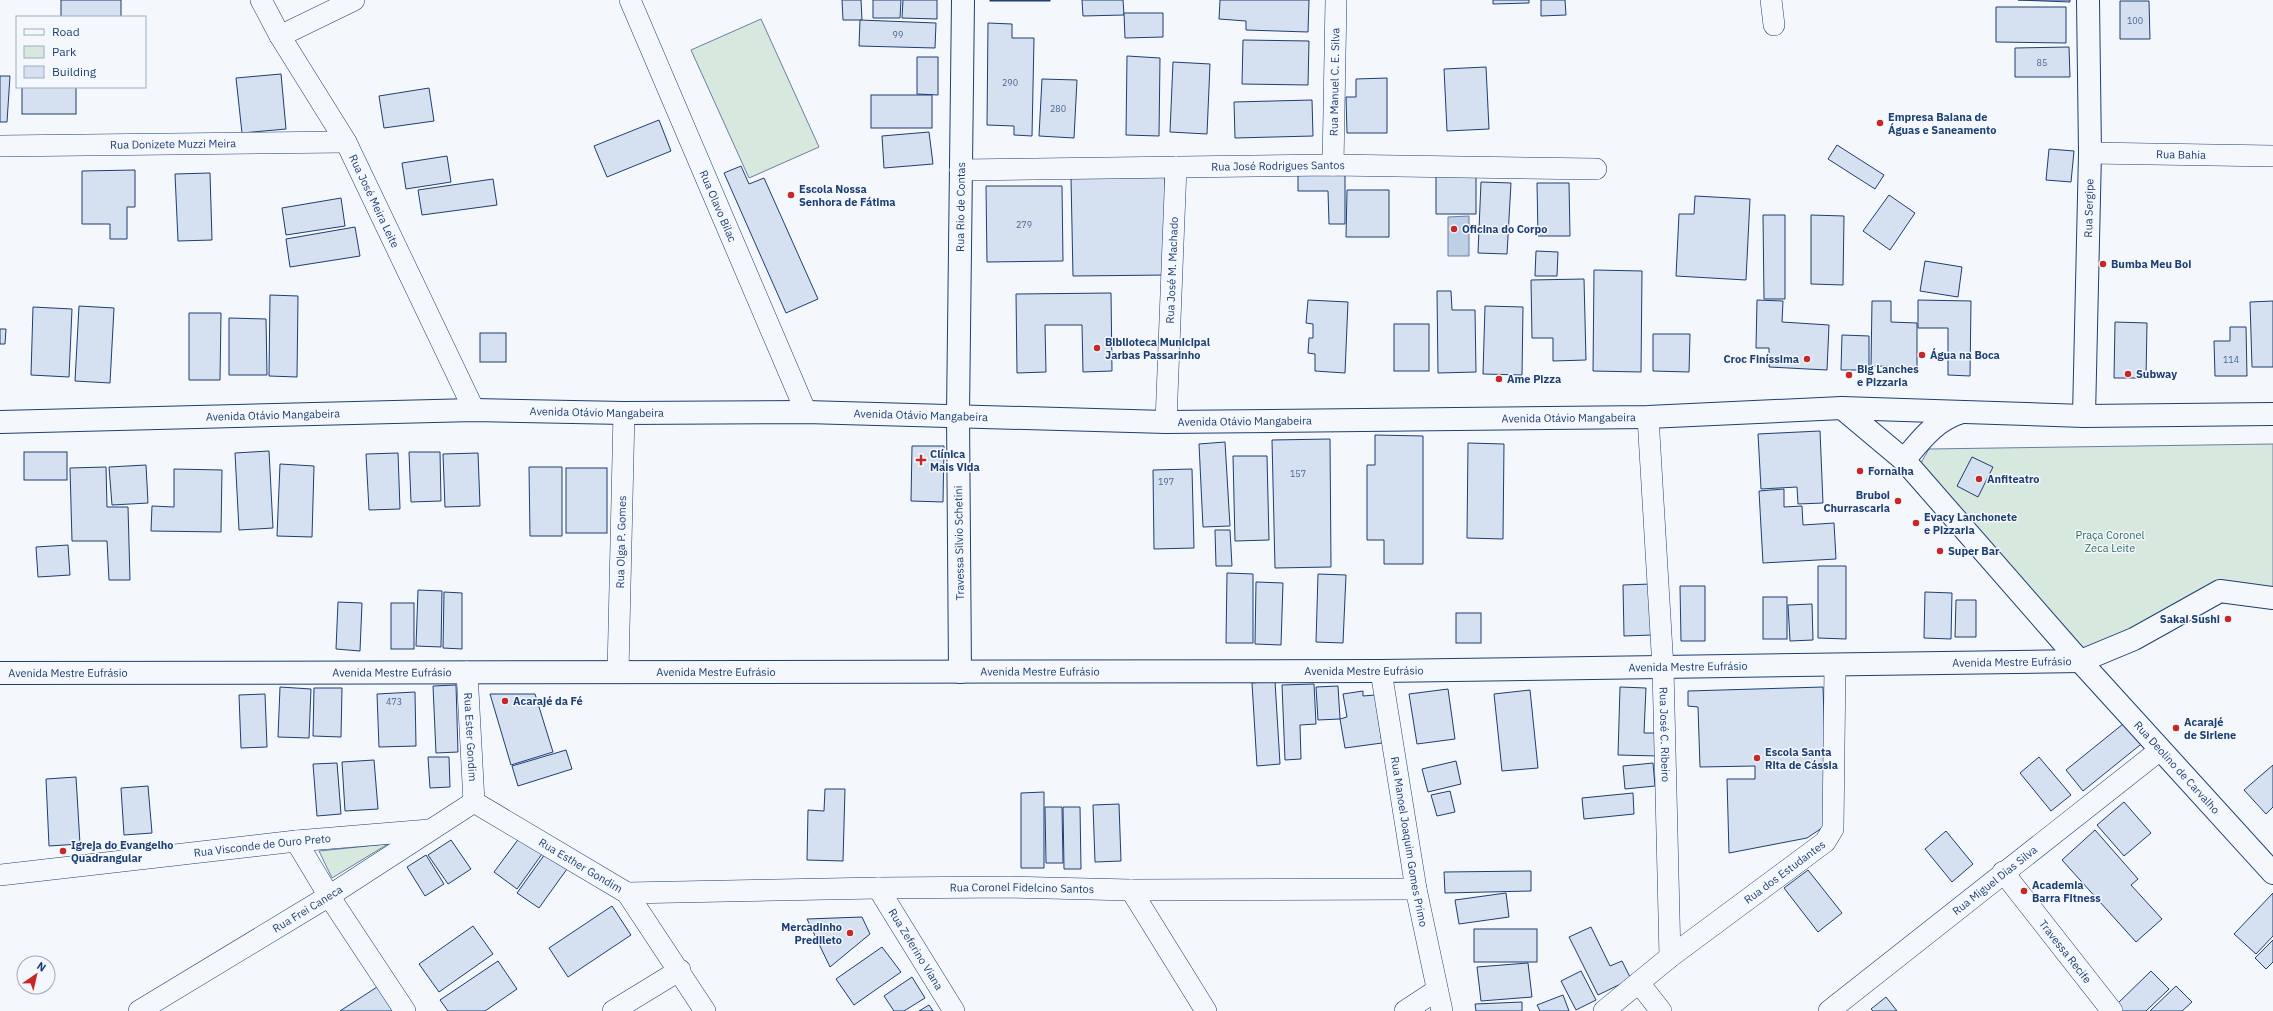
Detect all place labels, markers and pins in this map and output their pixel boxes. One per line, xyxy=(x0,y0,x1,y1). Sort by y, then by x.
place label: Empresa Baiana de Águas e Saneamento xyxy=(1888,110,1996,137)
marker: Empresa Baiana de Águas e Saneamento xyxy=(1875,118,1885,128)
place label: Escola Nossa Senhora de Fátima xyxy=(799,182,896,209)
marker: Escola Nossa Senhora de Fátima xyxy=(786,190,796,200)
place label: Oficina do Corpo xyxy=(1462,222,1547,236)
marker: Oficina do Corpo xyxy=(1449,224,1459,234)
place label: Bumba Meu Boi xyxy=(2111,257,2191,271)
marker: Bumba Meu Boi xyxy=(2098,259,2108,269)
place label: Biblioteca Municipal Jarbas Passarinho xyxy=(1105,335,1211,362)
marker: Biblioteca Municipal Jarbas Passarinho xyxy=(1092,343,1102,353)
place label: Água na Boca xyxy=(1930,347,2000,362)
marker: Água na Boca xyxy=(1917,350,1927,360)
place label: Croc Finíssima xyxy=(1723,352,1799,366)
marker: Croc Finíssima xyxy=(1802,354,1812,364)
place label: Big Lanches e Pizzaria xyxy=(1857,362,1919,389)
place label: Subway xyxy=(2136,367,2177,381)
marker: Subway xyxy=(2123,369,2133,379)
marker: Big Lanches e Pizzaria xyxy=(1844,370,1854,380)
place label: Ame Pizza xyxy=(1507,372,1561,386)
marker: Ame Pizza xyxy=(1494,374,1504,384)
place label: Clínica Mais Vida xyxy=(930,447,980,474)
marker: Clínica Mais Vida xyxy=(915,454,927,466)
place label: Fornalha xyxy=(1868,464,1914,478)
marker: Fornalha xyxy=(1855,466,1865,476)
place label: Anfiteatro xyxy=(1987,472,2040,486)
marker: Anfiteatro xyxy=(1974,474,1984,484)
place label: Bruboi Churrascaria xyxy=(1823,488,1890,515)
marker: Bruboi Churrascaria xyxy=(1893,496,1903,506)
place label: Evacy Lanchonete e Pizzaria xyxy=(1924,510,2017,537)
marker: Evacy Lanchonete e Pizzaria xyxy=(1911,518,1921,528)
place label: Super Bar xyxy=(1948,544,2000,558)
marker: Super Bar xyxy=(1935,546,1945,556)
place label: Sakai Sushi xyxy=(2160,612,2220,626)
marker: Sakai Sushi xyxy=(2223,614,2233,624)
place label: Acarajé da Fé xyxy=(513,694,583,708)
marker: Acarajé da Fé xyxy=(500,696,510,706)
place label: Acarajé de Sirlene xyxy=(2184,715,2236,742)
marker: Acarajé de Sirlene xyxy=(2171,723,2181,733)
place label: Escola Santa Rita de Cássia xyxy=(1765,745,1838,772)
marker: Escola Santa Rita de Cássia xyxy=(1752,753,1762,763)
place label: Igreja do Evangelho Quadrangular xyxy=(71,838,173,865)
marker: Igreja do Evangelho Quadrangular xyxy=(58,846,68,856)
place label: Academia Barra Fitness xyxy=(2032,878,2101,905)
marker: Academia Barra Fitness xyxy=(2019,886,2029,896)
place label: Mercadinho Predileto xyxy=(781,920,842,947)
marker: Mercadinho Predileto xyxy=(845,928,855,938)

